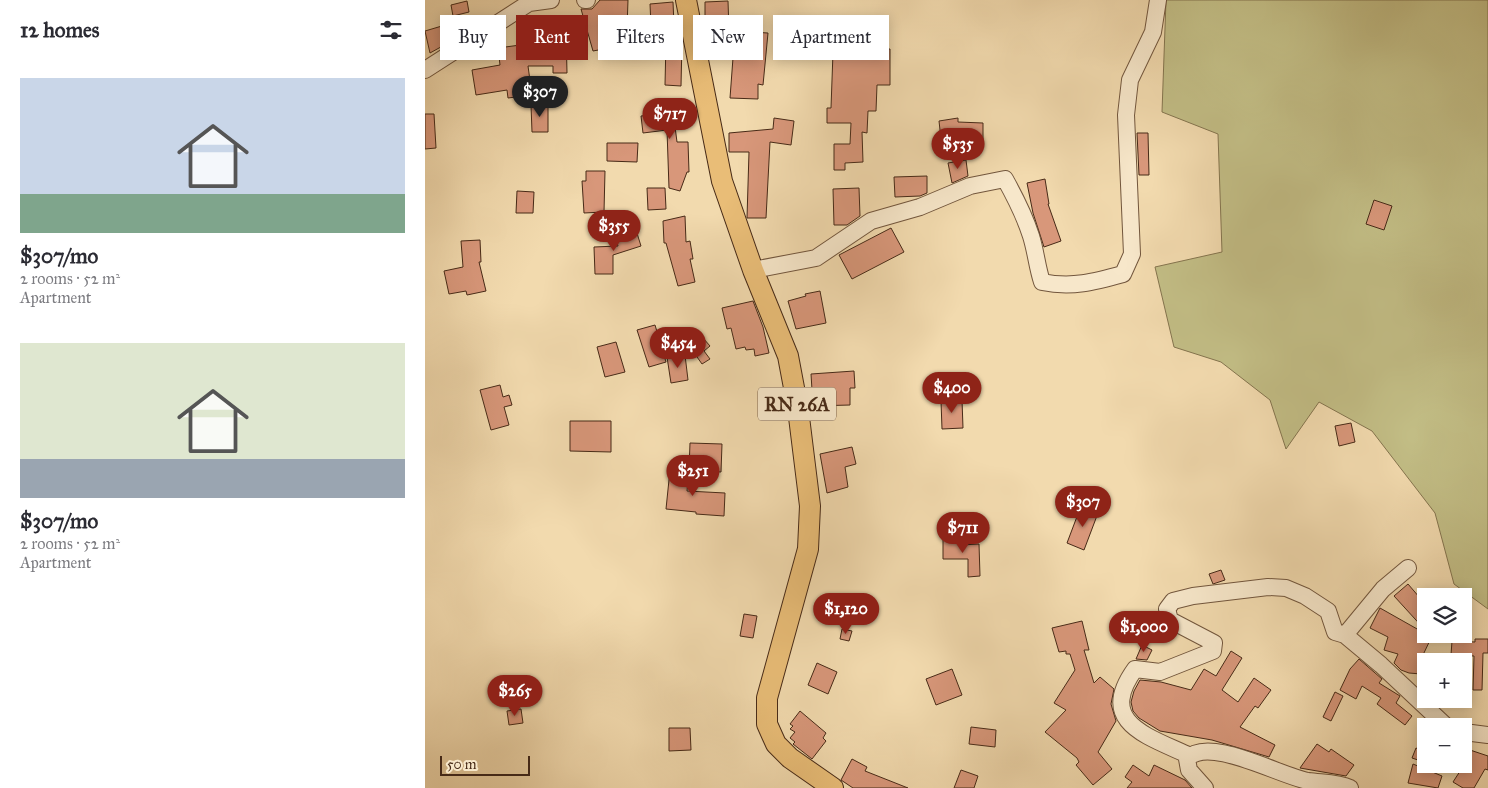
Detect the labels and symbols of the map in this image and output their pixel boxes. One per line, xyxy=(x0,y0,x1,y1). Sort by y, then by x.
pin: $307 xyxy=(510,76,570,118)
pin: $717 xyxy=(640,98,700,140)
pin: $535 xyxy=(928,128,988,170)
pin: $355 xyxy=(584,210,644,252)
pin: $454 xyxy=(648,326,708,369)
pin: $400 xyxy=(922,372,982,414)
road number: RN 26A xyxy=(758,388,836,420)
pin: $251 xyxy=(663,454,723,497)
pin: $307 xyxy=(1053,486,1113,528)
pin: $711 xyxy=(933,512,993,554)
pin: $1,120 xyxy=(805,592,887,635)
pin: $1,000 xyxy=(1103,610,1185,653)
pin: $265 xyxy=(485,674,545,717)
scale bar xyxy=(440,753,530,776)

